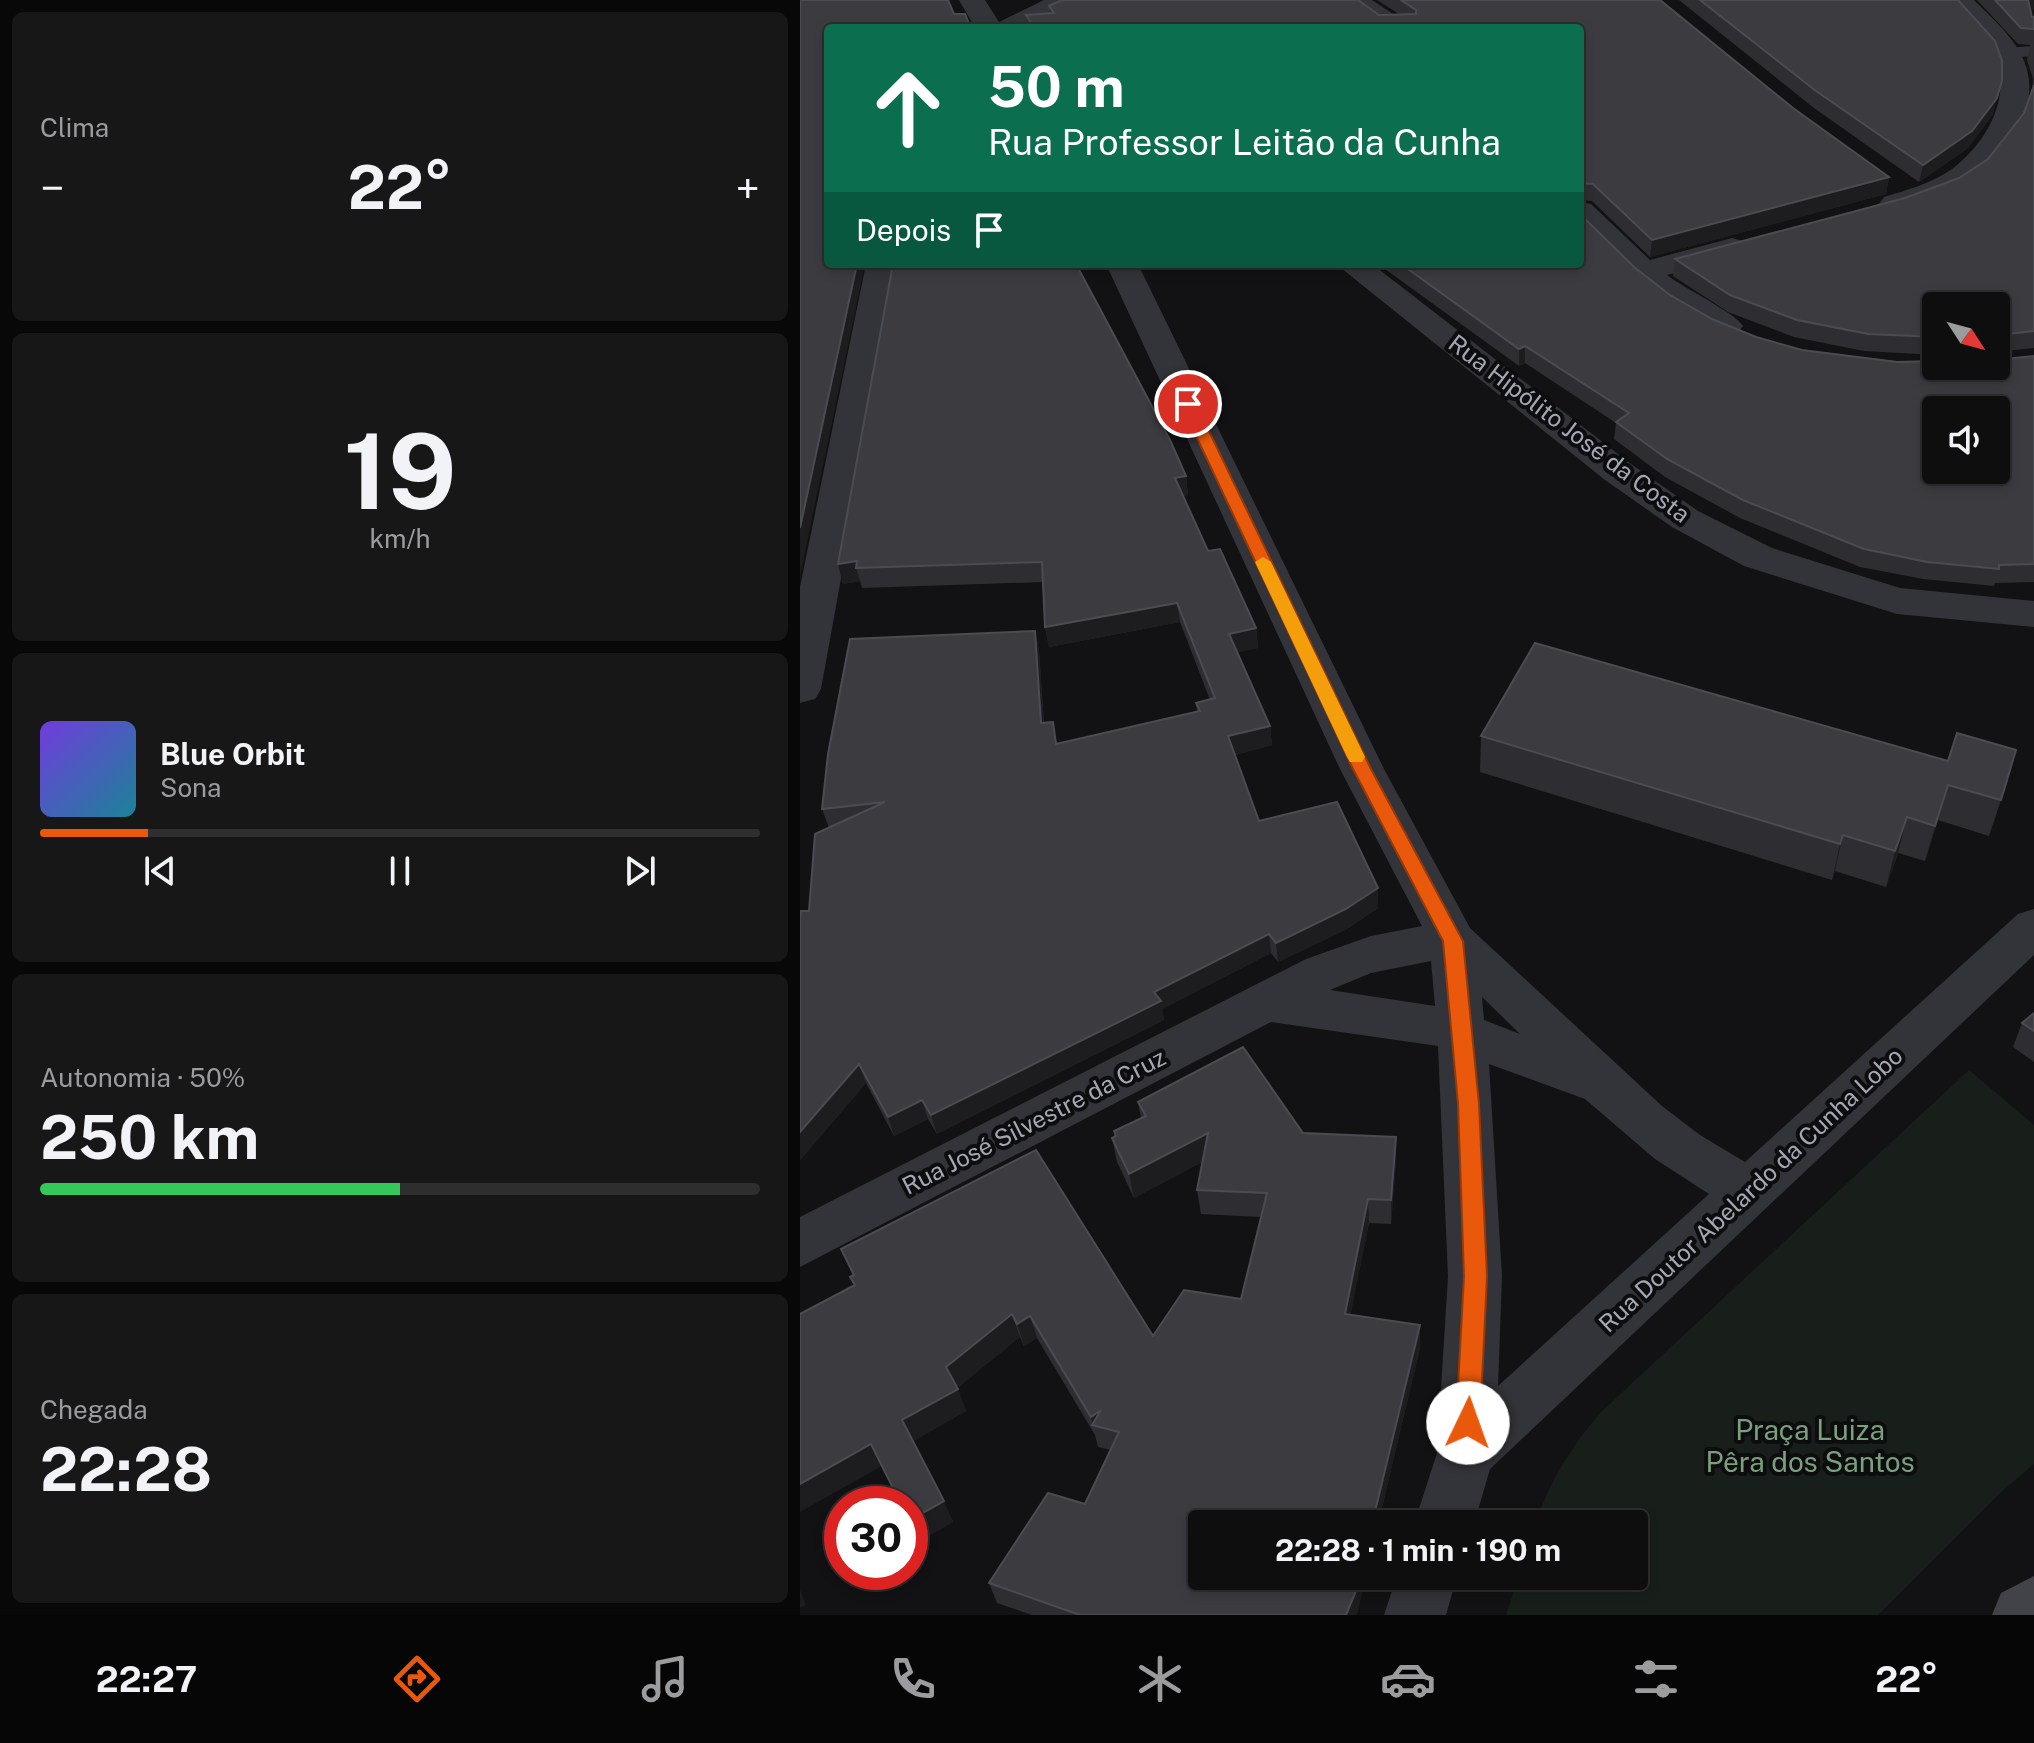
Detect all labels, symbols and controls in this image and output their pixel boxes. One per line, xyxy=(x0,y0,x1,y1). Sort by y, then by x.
text: 50 m xyxy=(988,54,1125,120)
icon: ahead xyxy=(856,56,960,160)
text: Clima xyxy=(40,112,109,143)
text: Rua Professor Leitão da Cunha xyxy=(988,121,1501,163)
text: 22° xyxy=(348,152,452,223)
text: − xyxy=(40,162,64,214)
text: + xyxy=(736,162,760,214)
icon: arrive xyxy=(967,208,1011,252)
text: Depois xyxy=(856,212,951,248)
north arrow xyxy=(1922,292,2010,380)
map controls xyxy=(1922,292,2010,484)
street label: Rua Hipólito José da Costa xyxy=(1444,328,1696,528)
pin xyxy=(1154,370,1222,438)
icon: arrive xyxy=(1166,382,1210,426)
button: sound xyxy=(1922,396,2010,484)
text: 19 xyxy=(343,410,457,532)
text: km/h xyxy=(369,523,431,554)
text: Blue Orbit xyxy=(160,736,306,772)
text: Sona xyxy=(160,772,221,803)
icon: previous xyxy=(138,849,182,893)
icon: pause xyxy=(378,849,422,893)
icon: next xyxy=(618,849,662,893)
street label: Rua Doutor Abelardo da Cunha Lobo xyxy=(1593,1041,1908,1337)
street label: Rua José Silvestre da Cruz xyxy=(897,1042,1170,1200)
text: Autonomia · 50% xyxy=(40,1062,245,1093)
text: 250 km xyxy=(40,1102,259,1173)
position arrow xyxy=(1426,1381,1510,1465)
text: Chegada xyxy=(40,1394,148,1425)
park label: Praça Luiza Pêra dos Santos xyxy=(1705,1413,1915,1478)
text: 22:28 xyxy=(40,1434,212,1505)
speed limit sign: 30 xyxy=(824,1486,928,1590)
text: 22:28 · 1 min · 190 m xyxy=(1275,1532,1561,1568)
icon: directions xyxy=(389,1651,445,1707)
icon: music xyxy=(637,1651,693,1707)
icon: phone xyxy=(885,1651,941,1707)
icon: climate xyxy=(1132,1651,1188,1707)
icon: car xyxy=(1380,1651,1436,1707)
icon: filters xyxy=(1628,1651,1684,1707)
text: 22:27 xyxy=(96,1658,197,1700)
text: 22° xyxy=(1875,1658,1938,1700)

